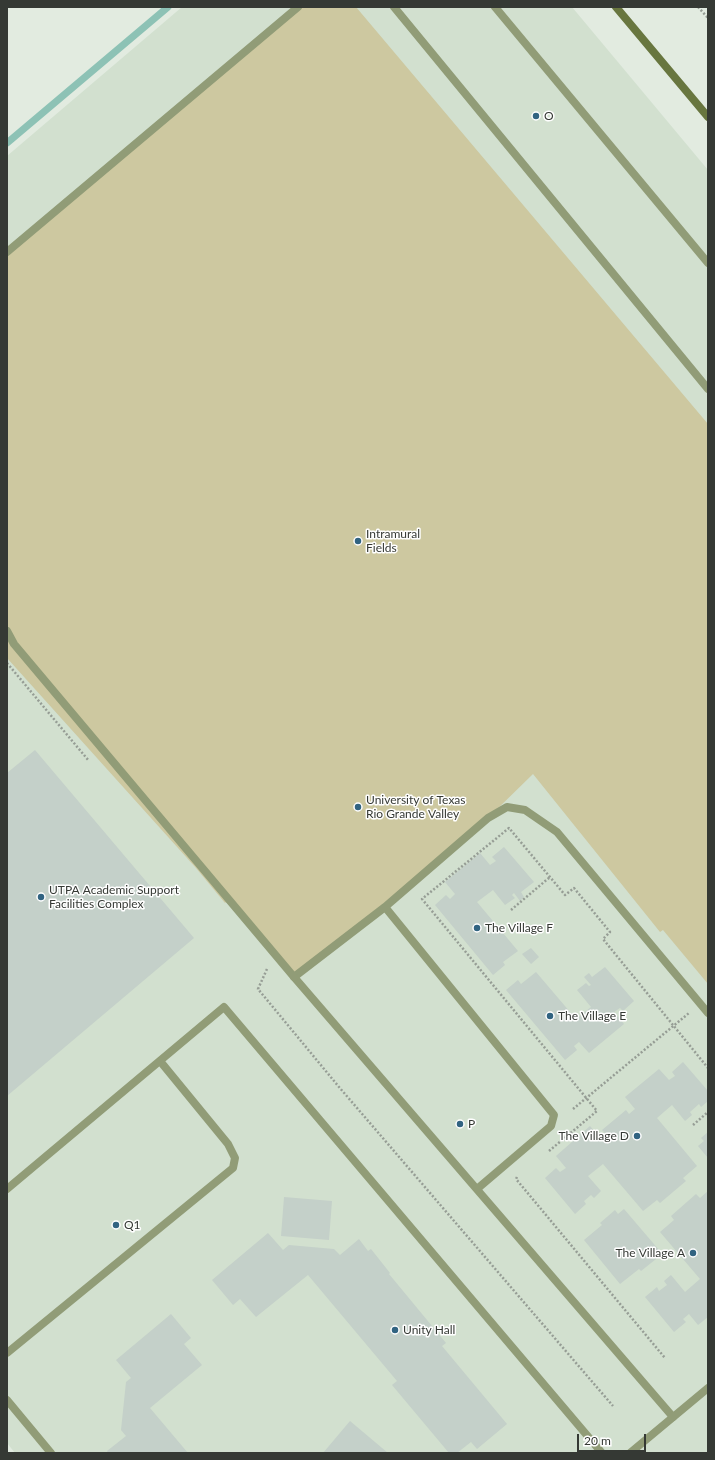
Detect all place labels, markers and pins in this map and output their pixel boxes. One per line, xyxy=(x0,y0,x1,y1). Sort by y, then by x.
place label: O xyxy=(544,109,554,123)
marker: O xyxy=(531,111,541,121)
place label: Intramural Fields xyxy=(366,527,420,555)
marker: Intramural Fields xyxy=(353,536,363,546)
place label: University of Texas Rio Grande Valley xyxy=(366,793,466,821)
marker: University of Texas Rio Grande Valley xyxy=(353,802,363,812)
place label: UTPA Academic Support Facilities Complex xyxy=(49,883,179,911)
marker: UTPA Academic Support Facilities Complex xyxy=(36,892,46,902)
place label: The Village F xyxy=(485,921,553,935)
marker: The Village F xyxy=(472,923,482,933)
place label: The Village E xyxy=(558,1009,626,1023)
marker: The Village E xyxy=(545,1011,555,1021)
place label: P xyxy=(468,1117,475,1131)
marker: P xyxy=(455,1119,465,1129)
place label: The Village D xyxy=(559,1129,629,1143)
marker: The Village D xyxy=(632,1131,642,1141)
place label: Q1 xyxy=(124,1218,141,1232)
marker: Q1 xyxy=(111,1220,121,1230)
place label: The Village A xyxy=(616,1246,685,1260)
marker: The Village A xyxy=(688,1248,698,1258)
place label: Unity Hall xyxy=(403,1323,455,1337)
marker: Unity Hall xyxy=(390,1325,400,1335)

